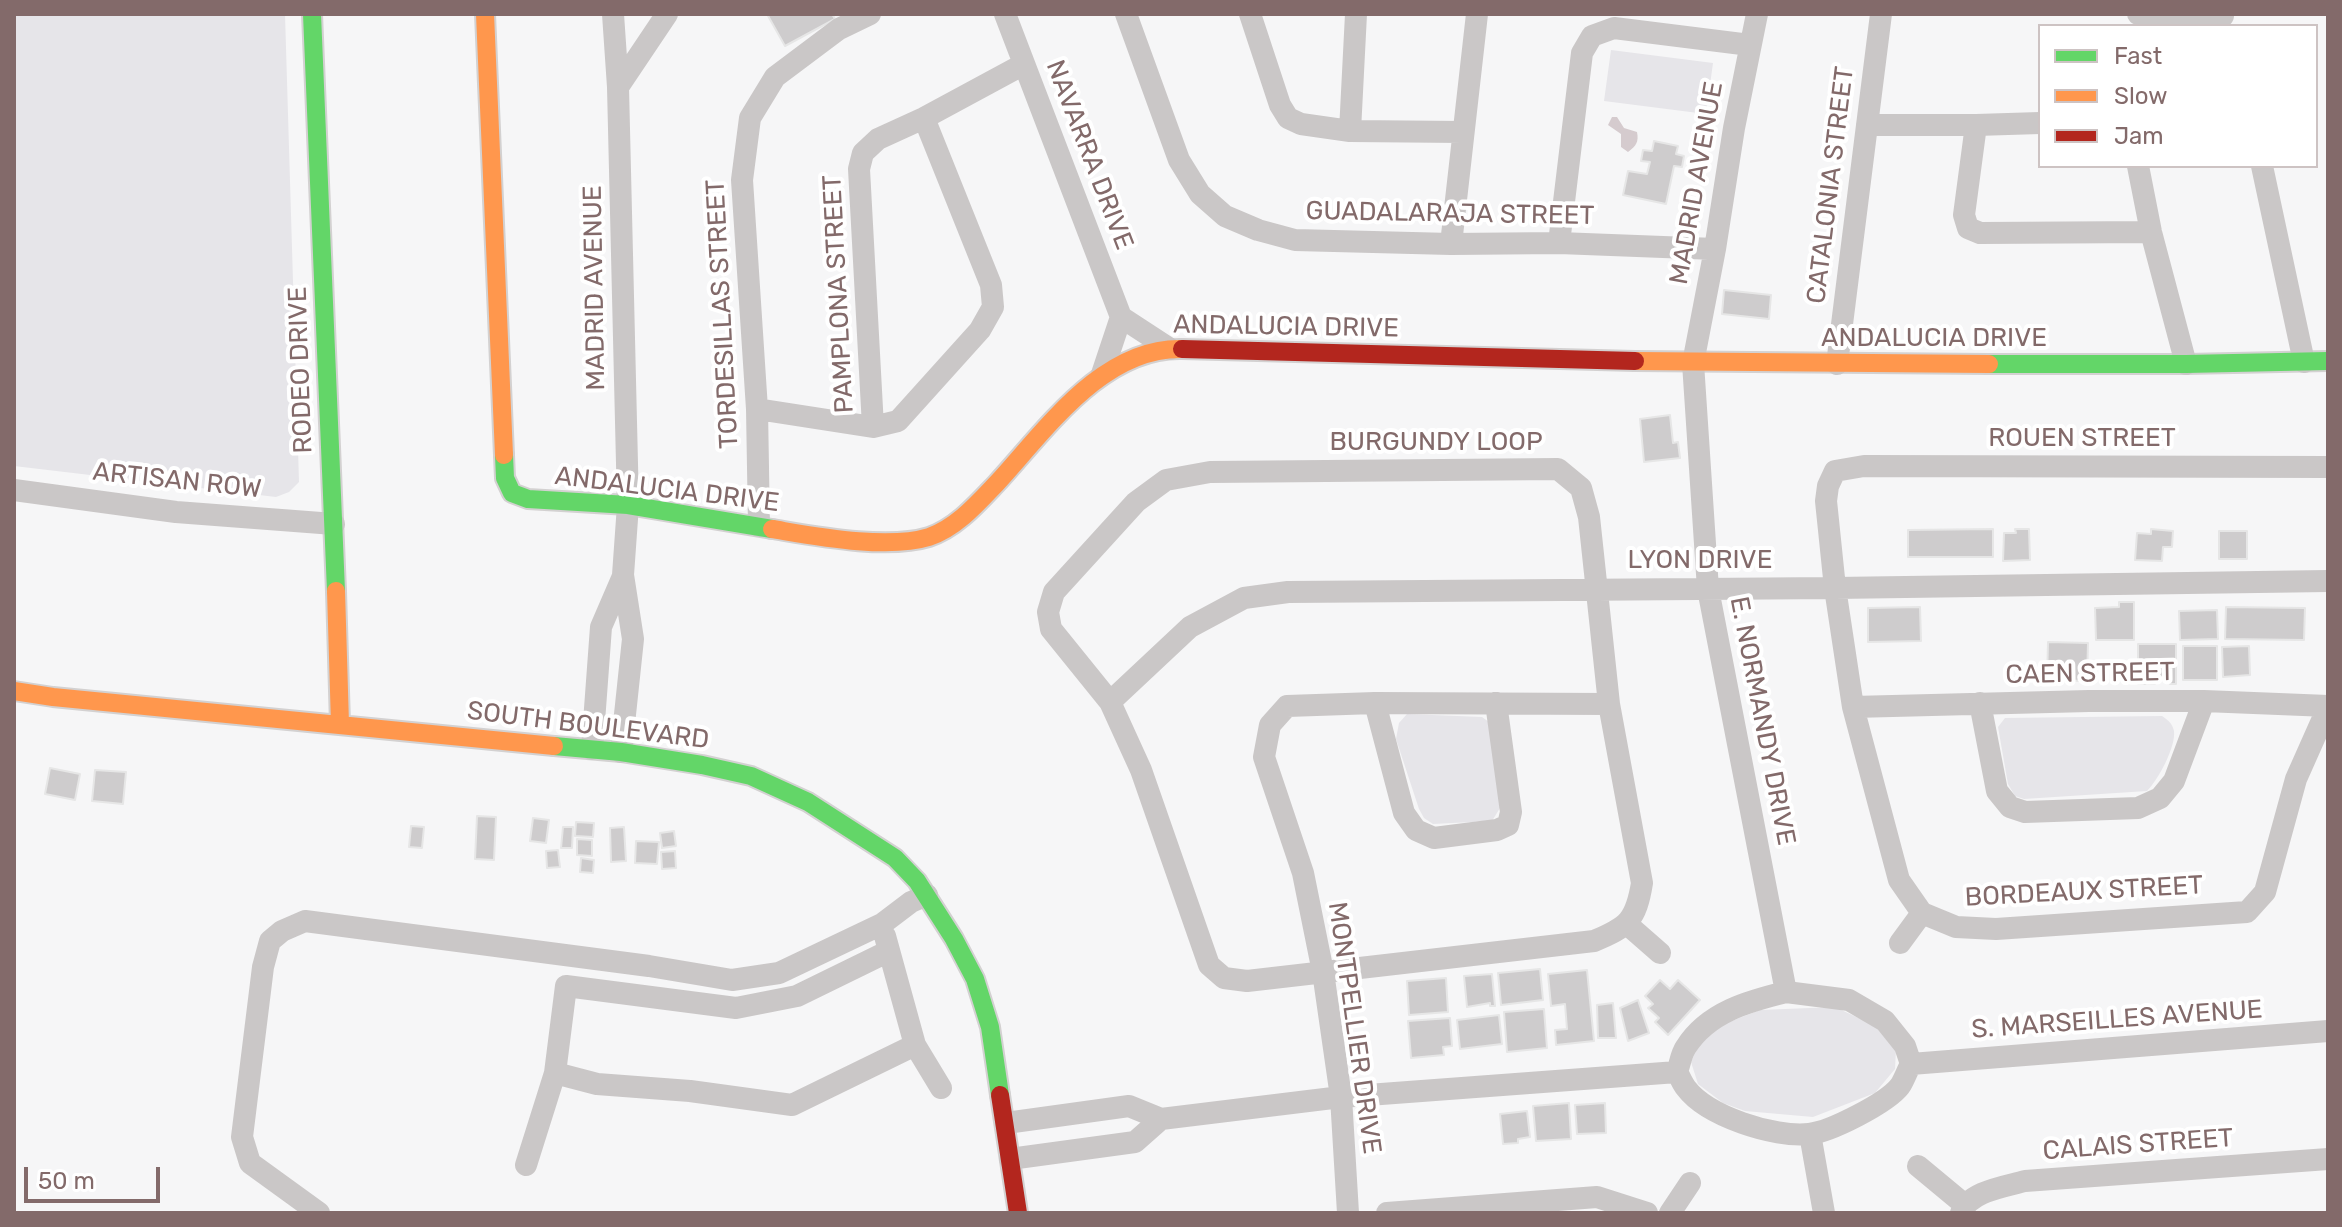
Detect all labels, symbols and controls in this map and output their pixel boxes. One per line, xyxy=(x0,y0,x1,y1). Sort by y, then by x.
legend xyxy=(2038,24,2318,168)
text: Fast xyxy=(2114,42,2162,70)
street label: NAVARRA DRIVE xyxy=(1039,56,1139,254)
street label: CATALONIA STREET xyxy=(1801,65,1861,305)
street label: MADRID AVENUE xyxy=(1664,79,1730,287)
text: Slow xyxy=(2114,82,2167,110)
text: Jam xyxy=(2114,122,2164,150)
street label: PAMPLONA STREET xyxy=(817,174,861,414)
street label: TORDESILLAS STREET xyxy=(700,178,746,450)
street label: MADRID AVENUE xyxy=(578,185,612,391)
street label: GUADALARAJA STREET xyxy=(1305,196,1595,232)
street label: RODEO DRIVE xyxy=(282,286,320,454)
street label: ANDALUCIA DRIVE xyxy=(1173,309,1399,345)
street label: ANDALUCIA DRIVE xyxy=(1821,322,2047,354)
street label: ROUEN STREET xyxy=(1988,422,2176,454)
street label: BURGUNDY LOOP xyxy=(1329,426,1543,458)
street label: ARTISAN ROW xyxy=(91,457,263,505)
street label: ANDALUCIA DRIVE xyxy=(553,461,781,519)
street label: LYON DRIVE xyxy=(1628,544,1772,576)
street label: E. NORMANDY DRIVE xyxy=(1723,594,1801,848)
street label: CAEN STREET xyxy=(2005,657,2175,691)
street label: SOUTH BOULEVARD xyxy=(465,696,711,756)
street label: BORDEAUX STREET xyxy=(1964,870,2204,914)
street label: MONTPELLIER DRIVE xyxy=(1321,900,1387,1156)
street label: S. MARSEILLES AVENUE xyxy=(1970,994,2264,1046)
street label: CALAIS STREET xyxy=(2042,1123,2234,1167)
scale bar xyxy=(28,1151,164,1201)
text: 50 m xyxy=(38,1167,95,1195)

